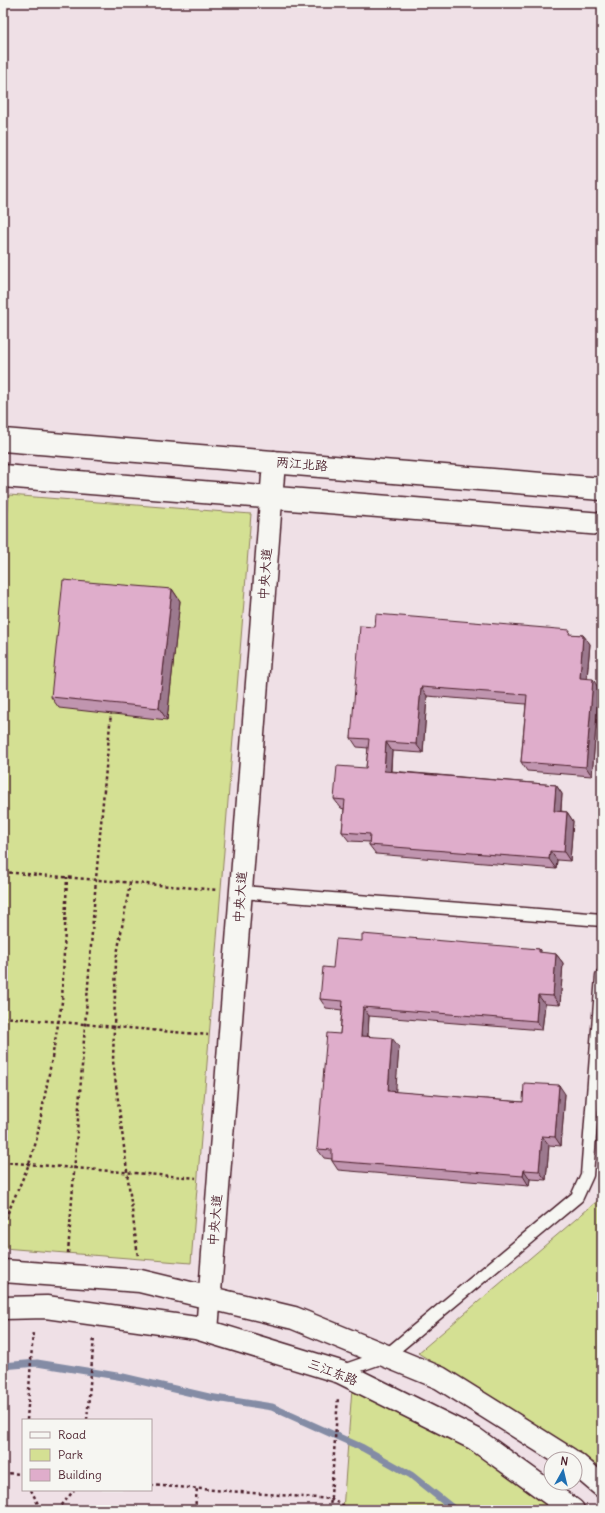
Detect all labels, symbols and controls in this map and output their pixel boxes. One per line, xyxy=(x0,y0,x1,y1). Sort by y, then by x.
street label: 两江北路 xyxy=(275,453,329,475)
street label: 中央大道 xyxy=(255,547,275,601)
street label: 中央大道 xyxy=(230,870,250,924)
street label: 中央大道 xyxy=(204,1193,226,1247)
street label: 三江东路 xyxy=(306,1355,360,1389)
legend xyxy=(22,1419,152,1491)
text: Road xyxy=(58,1427,86,1442)
text: Park xyxy=(58,1447,83,1462)
north arrow xyxy=(543,1451,583,1491)
text: N xyxy=(560,1454,569,1469)
text: Building xyxy=(58,1467,102,1482)

